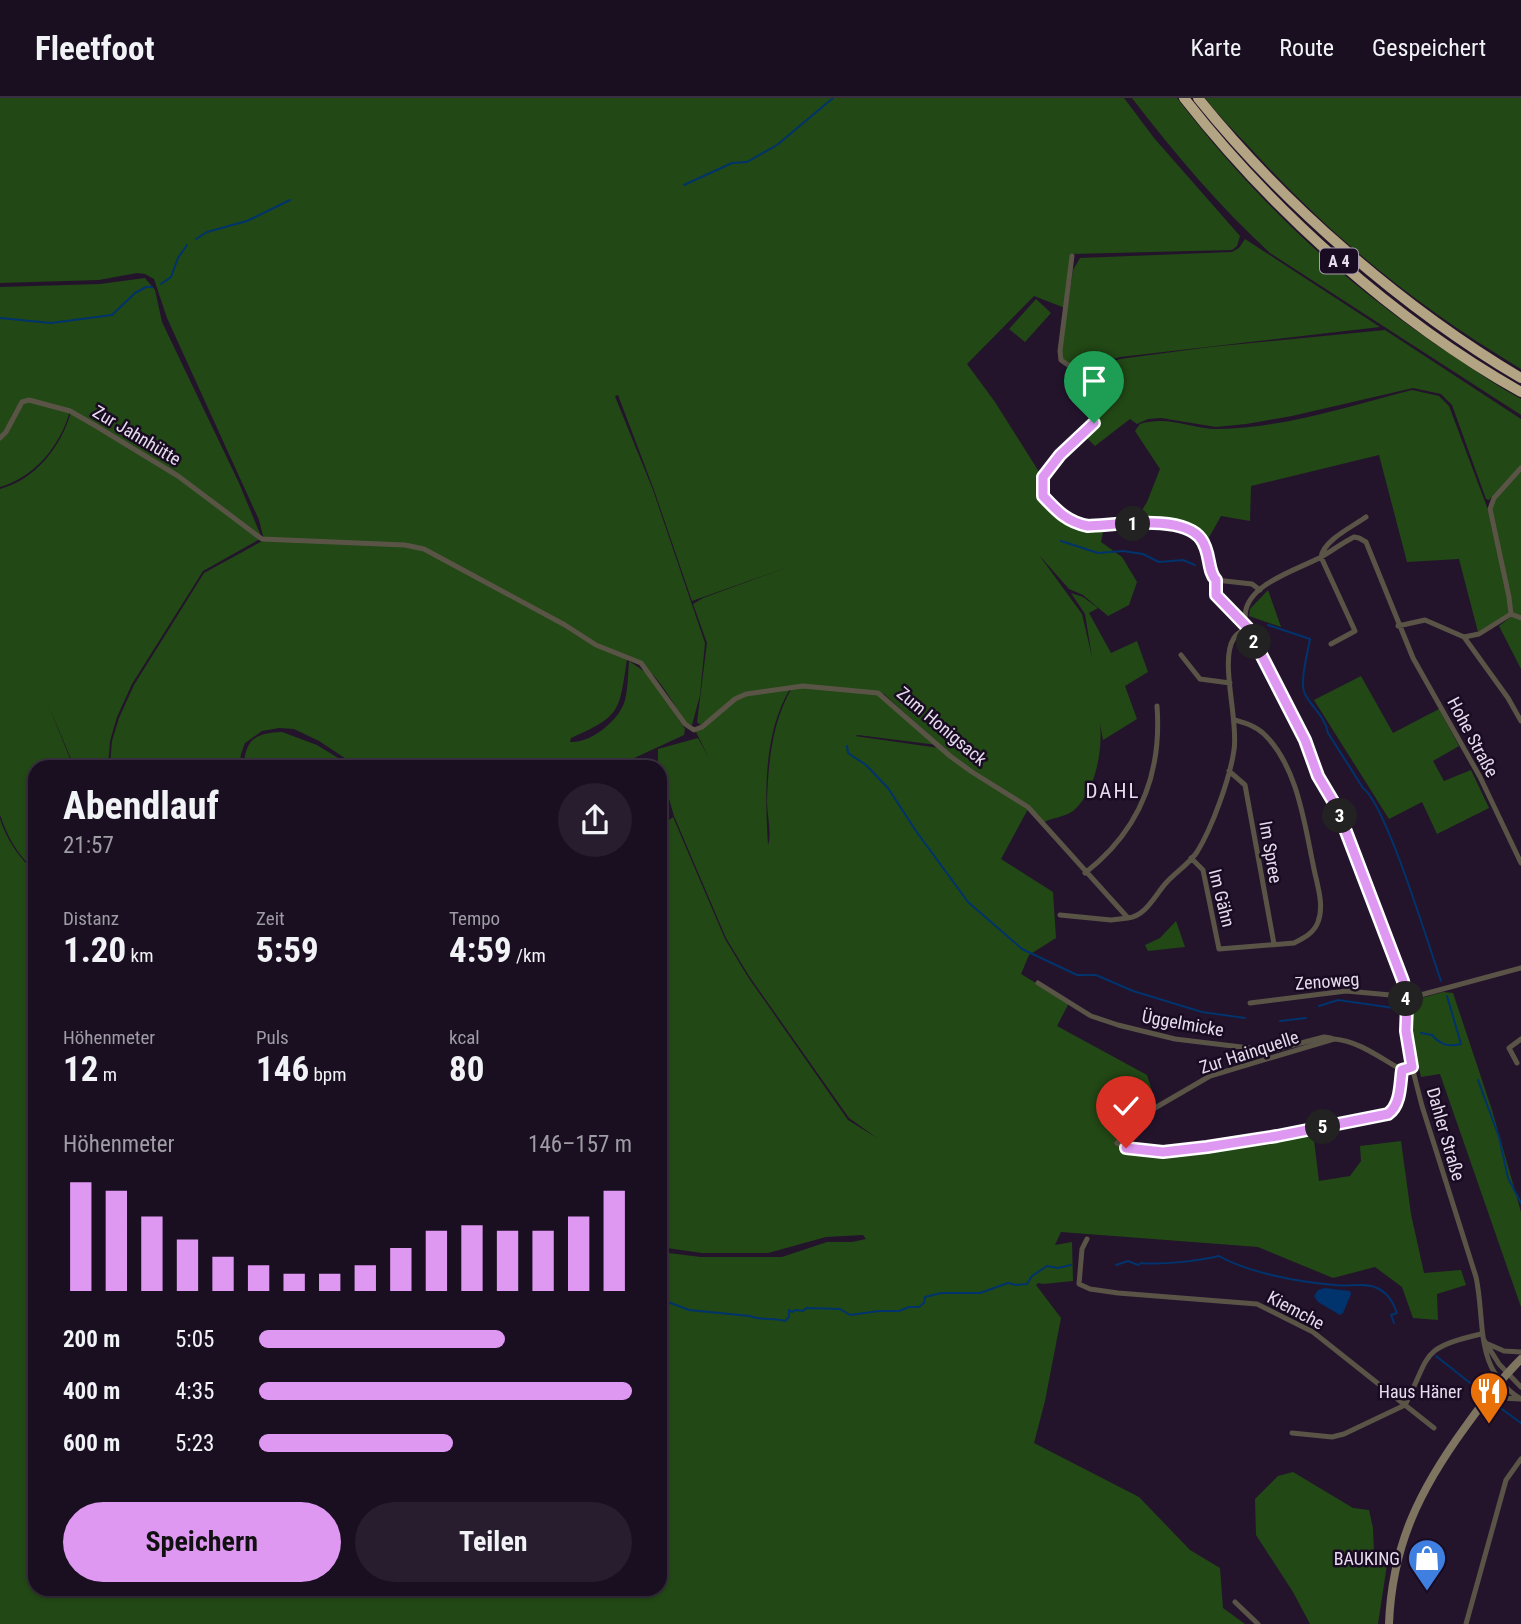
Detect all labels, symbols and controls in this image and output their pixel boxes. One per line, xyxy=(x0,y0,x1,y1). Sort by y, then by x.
text: Fleetfoot xyxy=(35,29,155,68)
text: Karte xyxy=(1191,34,1241,62)
text: Route xyxy=(1279,34,1334,62)
text: Gespeichert xyxy=(1372,34,1486,62)
road number: A 4 xyxy=(1320,248,1358,274)
pin xyxy=(1064,351,1124,423)
icon: arrive xyxy=(1075,362,1113,400)
street label: Zur Jahnhütte xyxy=(89,401,185,469)
pin: 1 xyxy=(1116,506,1150,542)
text: 1 xyxy=(1128,512,1137,535)
pin: 2 xyxy=(1236,624,1272,660)
text: 2 xyxy=(1249,630,1258,653)
street label: Zum Honigsack xyxy=(893,682,991,770)
street label: Hohe Straße xyxy=(1443,693,1503,781)
district label: DAHL xyxy=(1086,779,1140,803)
button: share xyxy=(558,783,632,857)
text: Abendlauf xyxy=(63,784,219,828)
pin: 3 xyxy=(1322,798,1358,834)
text: 3 xyxy=(1335,804,1344,827)
street label: Im Spree xyxy=(1255,819,1287,885)
text: 21:57 xyxy=(63,832,114,859)
street label: Im Gähn xyxy=(1205,867,1239,929)
text: Distanz xyxy=(63,907,119,930)
text: Zeit xyxy=(256,907,285,930)
text: Tempo xyxy=(449,907,500,930)
text: 1.20 xyxy=(63,930,126,971)
text: 5:59 xyxy=(256,930,319,971)
text: 4:59 xyxy=(449,930,512,971)
text: km xyxy=(126,944,153,967)
text: /km xyxy=(512,944,546,967)
street label: Zenoweg xyxy=(1294,968,1360,994)
pin: 4 xyxy=(1388,982,1424,1016)
text: 4 xyxy=(1401,987,1410,1010)
street label: Üggelmicke xyxy=(1140,1005,1226,1041)
text: Höhenmeter xyxy=(63,1026,155,1049)
text: Puls xyxy=(256,1026,289,1049)
text: kcal xyxy=(449,1026,480,1049)
street label: Zur Hainquelle xyxy=(1197,1026,1301,1078)
text: 12 xyxy=(63,1049,98,1090)
text: 146 xyxy=(256,1049,309,1090)
text: 80 xyxy=(449,1049,484,1090)
text: m xyxy=(98,1063,117,1086)
text: bpm xyxy=(309,1063,346,1086)
pin xyxy=(1096,1076,1156,1148)
street label: Dahler Straße xyxy=(1423,1085,1469,1183)
icon: check xyxy=(1107,1087,1145,1125)
pin: 5 xyxy=(1306,1110,1340,1144)
text: 5 xyxy=(1318,1115,1327,1138)
text: Höhenmeter xyxy=(63,1131,175,1158)
text: 146–157 m xyxy=(528,1131,632,1158)
street label: Kiemche xyxy=(1264,1286,1328,1334)
text: 200 m xyxy=(63,1326,120,1353)
text: 5:05 xyxy=(175,1326,214,1353)
restaurant icon: Haus Häner xyxy=(1468,1370,1510,1425)
text: 400 m xyxy=(63,1378,120,1405)
text: 4:35 xyxy=(175,1378,214,1405)
place label: Haus Häner xyxy=(1379,1381,1463,1402)
text: 600 m xyxy=(63,1430,120,1457)
text: 5:23 xyxy=(175,1430,214,1457)
button: Speichern xyxy=(63,1502,341,1582)
button: Teilen xyxy=(355,1502,632,1582)
shop icon: BAUKING xyxy=(1406,1537,1448,1592)
place label: BAUKING xyxy=(1334,1548,1400,1569)

